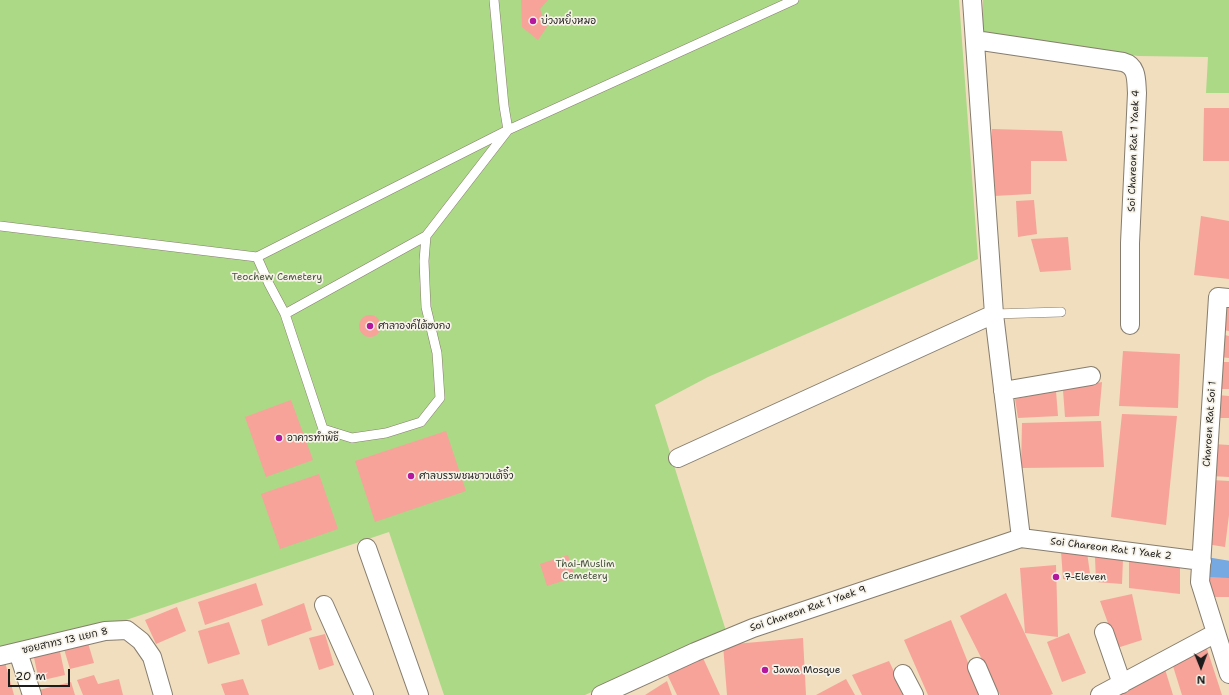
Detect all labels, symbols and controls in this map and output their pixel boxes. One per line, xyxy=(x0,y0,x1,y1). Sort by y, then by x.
place label: บ่วงหยิ่งหมอ xyxy=(541,15,596,27)
marker: บ่วงหยิ่งหมอ xyxy=(528,16,538,26)
street label: Soi Chareon Rat 1 Yaek 4 xyxy=(1126,90,1142,212)
park label: Teochew Cemetery xyxy=(232,271,322,283)
place label: ศาลาองค์ไต้ฮงกง xyxy=(378,320,450,332)
marker: ศาลาองค์ไต้ฮงกง xyxy=(365,321,375,331)
street label: Charoen Rat Soi 1 xyxy=(1201,381,1219,467)
place label: อาคารทำพิธี xyxy=(287,432,339,444)
marker: อาคารทำพิธี xyxy=(274,433,284,443)
place label: ศาลบรรพชนชาวแต้จิ๋ว xyxy=(419,470,514,482)
marker: ศาลบรรพชนชาวแต้จิ๋ว xyxy=(406,471,416,481)
street label: Soi Chareon Rat 1 Yaek 2 xyxy=(1050,536,1172,562)
park label: Thai-Muslim Cemetery xyxy=(556,558,614,582)
place label: 7-Eleven xyxy=(1064,571,1106,583)
marker: 7-Eleven xyxy=(1051,572,1061,582)
street label: Soi Chareon Rat 1 Yaek 9 xyxy=(748,583,868,635)
street label: ซอยสาทร 13 แยก 8 xyxy=(21,625,109,657)
north arrow xyxy=(1181,647,1221,687)
scale bar xyxy=(10,661,72,687)
place label: Jawa Mosque xyxy=(773,664,840,676)
marker: Jawa Mosque xyxy=(760,665,770,675)
text: 20 m xyxy=(15,668,46,684)
text: N xyxy=(1197,672,1206,687)

